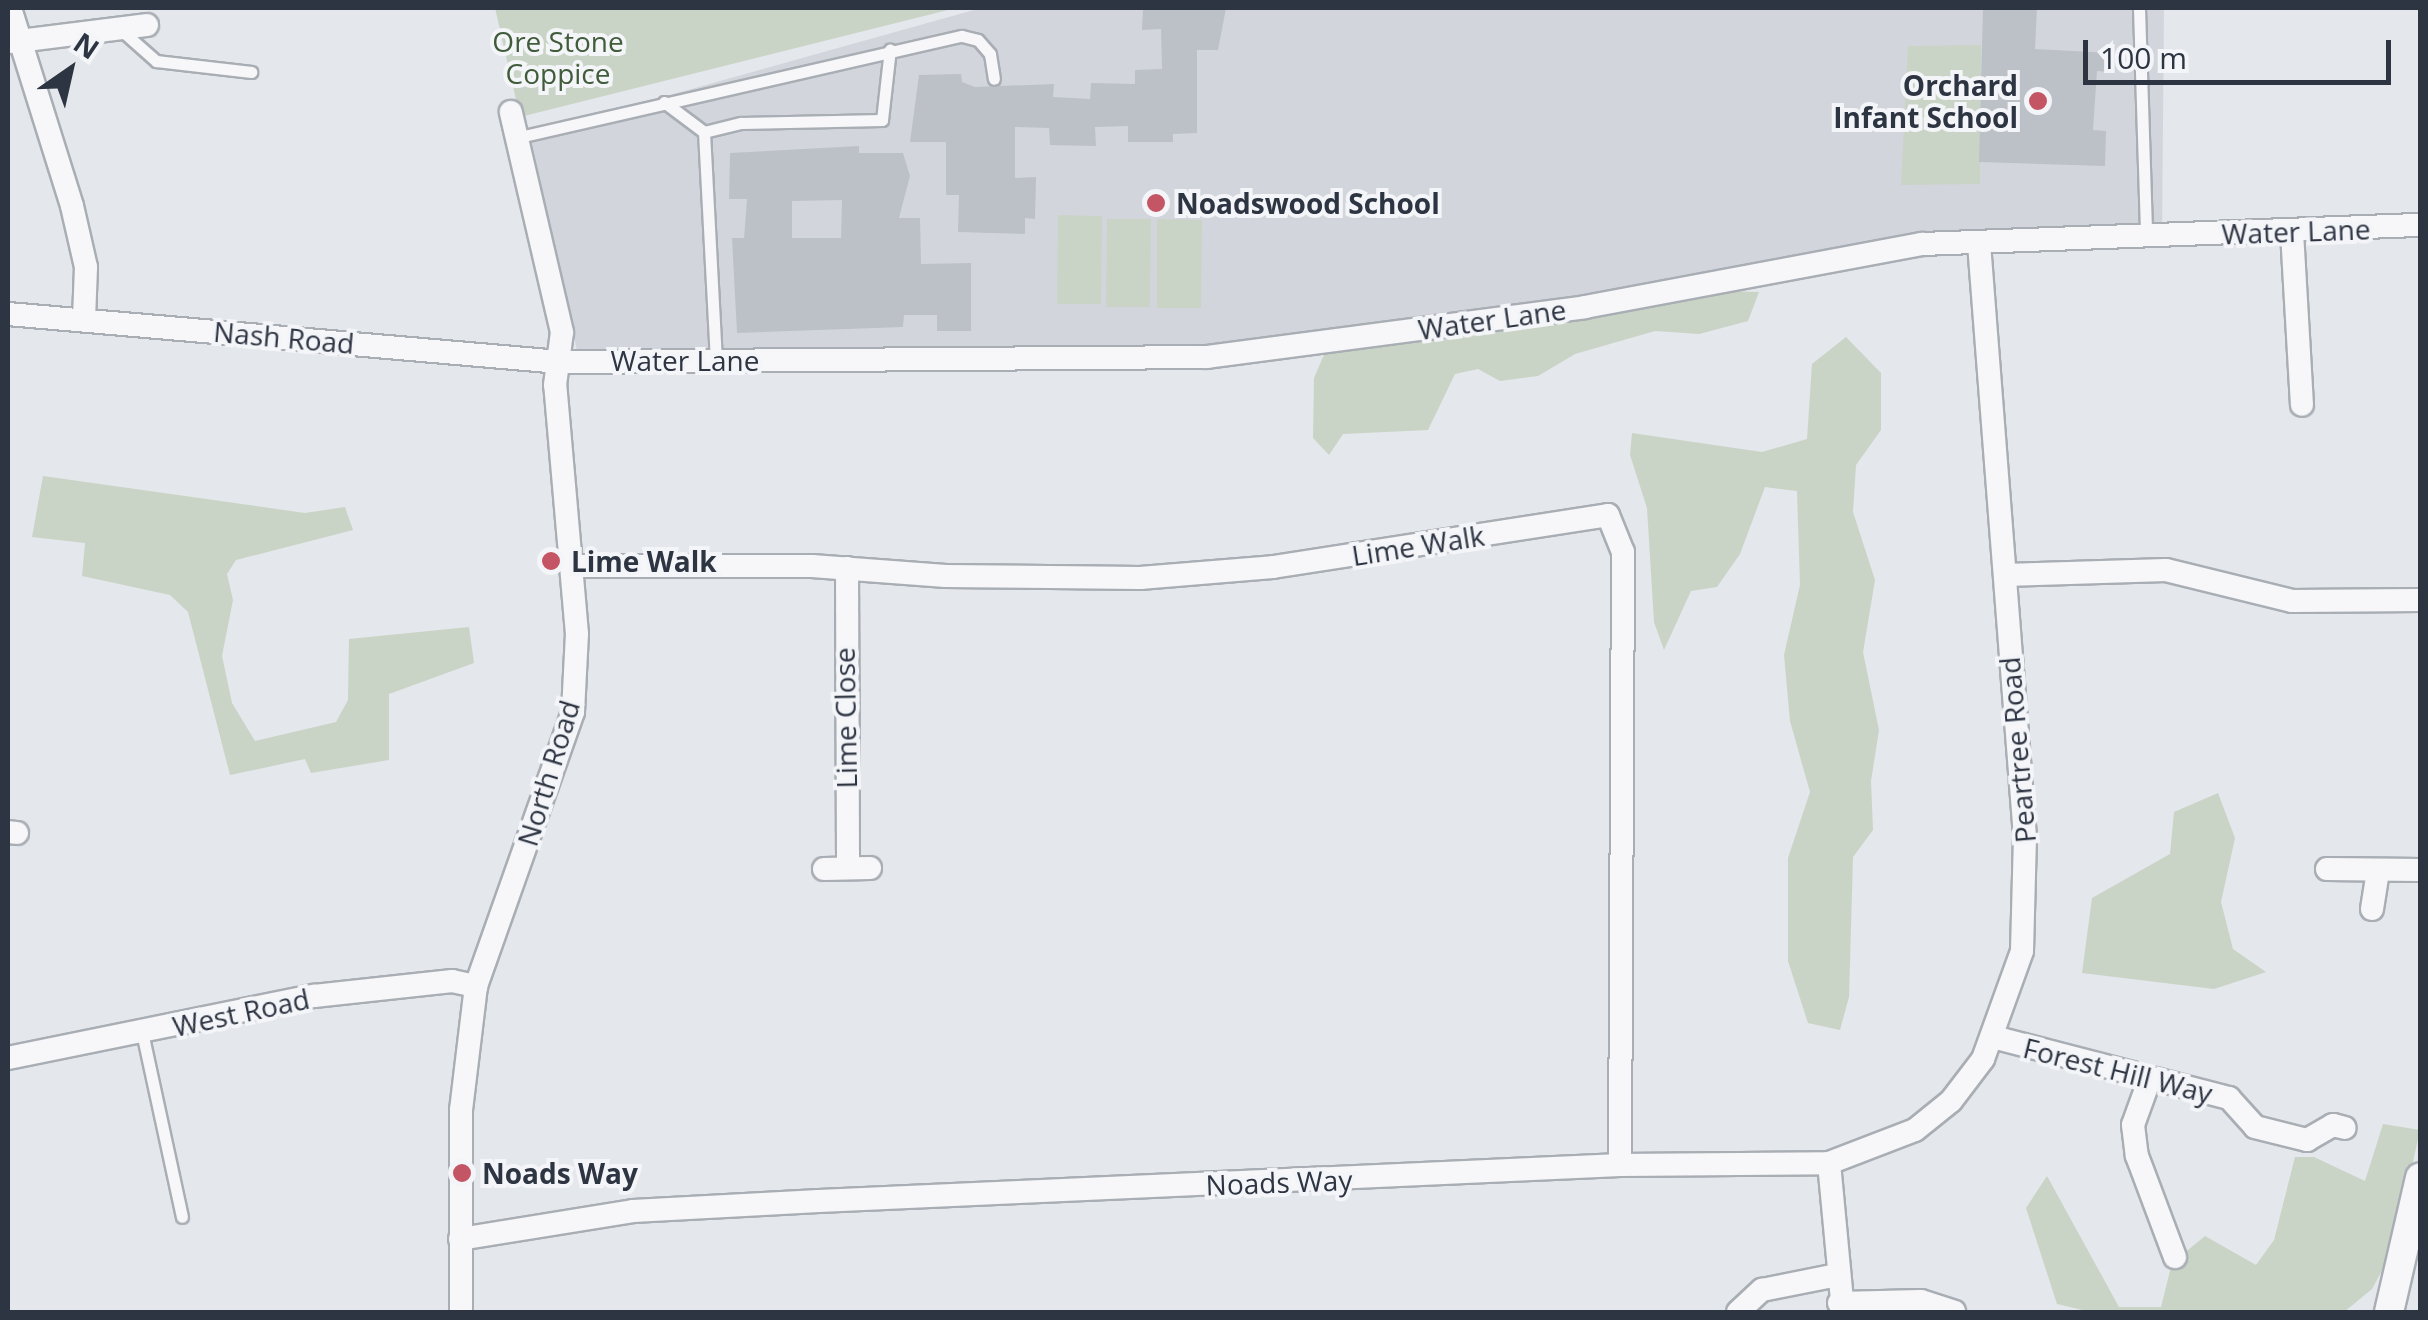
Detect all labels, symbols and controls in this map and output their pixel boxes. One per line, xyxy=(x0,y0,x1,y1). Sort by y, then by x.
north arrow xyxy=(20,20,120,120)
scale bar xyxy=(2088,20,2396,82)
text: N xyxy=(67,23,107,67)
park label: Ore Stone Coppice xyxy=(492,24,624,90)
text: 100 m xyxy=(2100,37,2187,78)
place label: Orchard Infant School xyxy=(1833,68,2018,134)
marker: Orchard Infant School xyxy=(2027,90,2049,112)
place label: Noadswood School xyxy=(1176,186,1440,220)
marker: Noadswood School xyxy=(1145,192,1167,214)
street label: Water Lane xyxy=(2221,212,2371,250)
street label: Water Lane xyxy=(1416,292,1568,346)
street label: Nash Road xyxy=(212,314,356,360)
street label: Water Lane xyxy=(611,343,759,377)
street label: Lime Walk xyxy=(1349,518,1487,572)
place label: Lime Walk xyxy=(571,544,717,578)
marker: Lime Walk xyxy=(540,550,562,572)
street label: Lime Close xyxy=(827,647,863,789)
street label: Peartree Road xyxy=(1992,656,2042,844)
street label: North Road xyxy=(510,696,586,850)
street label: West Road xyxy=(170,981,312,1043)
street label: Forest Hill Way xyxy=(2020,1030,2216,1110)
place label: Noads Way xyxy=(482,1156,638,1190)
marker: Noads Way xyxy=(451,1162,473,1184)
street label: Noads Way xyxy=(1205,1163,1353,1201)

